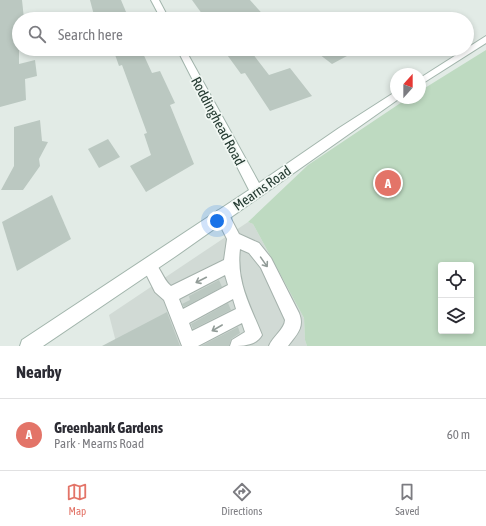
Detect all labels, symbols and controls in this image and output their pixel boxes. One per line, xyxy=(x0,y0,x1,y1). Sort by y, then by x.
search box xyxy=(12,12,474,56)
icon: search xyxy=(26,23,48,45)
text: Search here xyxy=(58,26,123,43)
north arrow xyxy=(390,68,426,104)
street label: Roddinghead Road xyxy=(188,74,248,168)
street label: Mearns Road xyxy=(230,162,294,214)
pin: A xyxy=(375,168,401,198)
your location xyxy=(207,211,227,231)
one-way arrow xyxy=(260,256,268,267)
map controls xyxy=(438,262,474,334)
button: locate xyxy=(438,262,474,298)
one-way arrow xyxy=(195,277,207,284)
button: layers xyxy=(438,298,474,334)
one-way arrow xyxy=(211,324,223,332)
text: Nearby xyxy=(16,362,62,382)
text: Greenbank Gardens xyxy=(54,419,163,436)
text: A xyxy=(26,427,32,442)
text: 60 m xyxy=(447,427,470,442)
text: Park · Mearns Road xyxy=(54,436,144,451)
tab: Map xyxy=(66,481,88,517)
tab: Directions xyxy=(221,481,262,517)
tab: Saved xyxy=(395,481,420,517)

